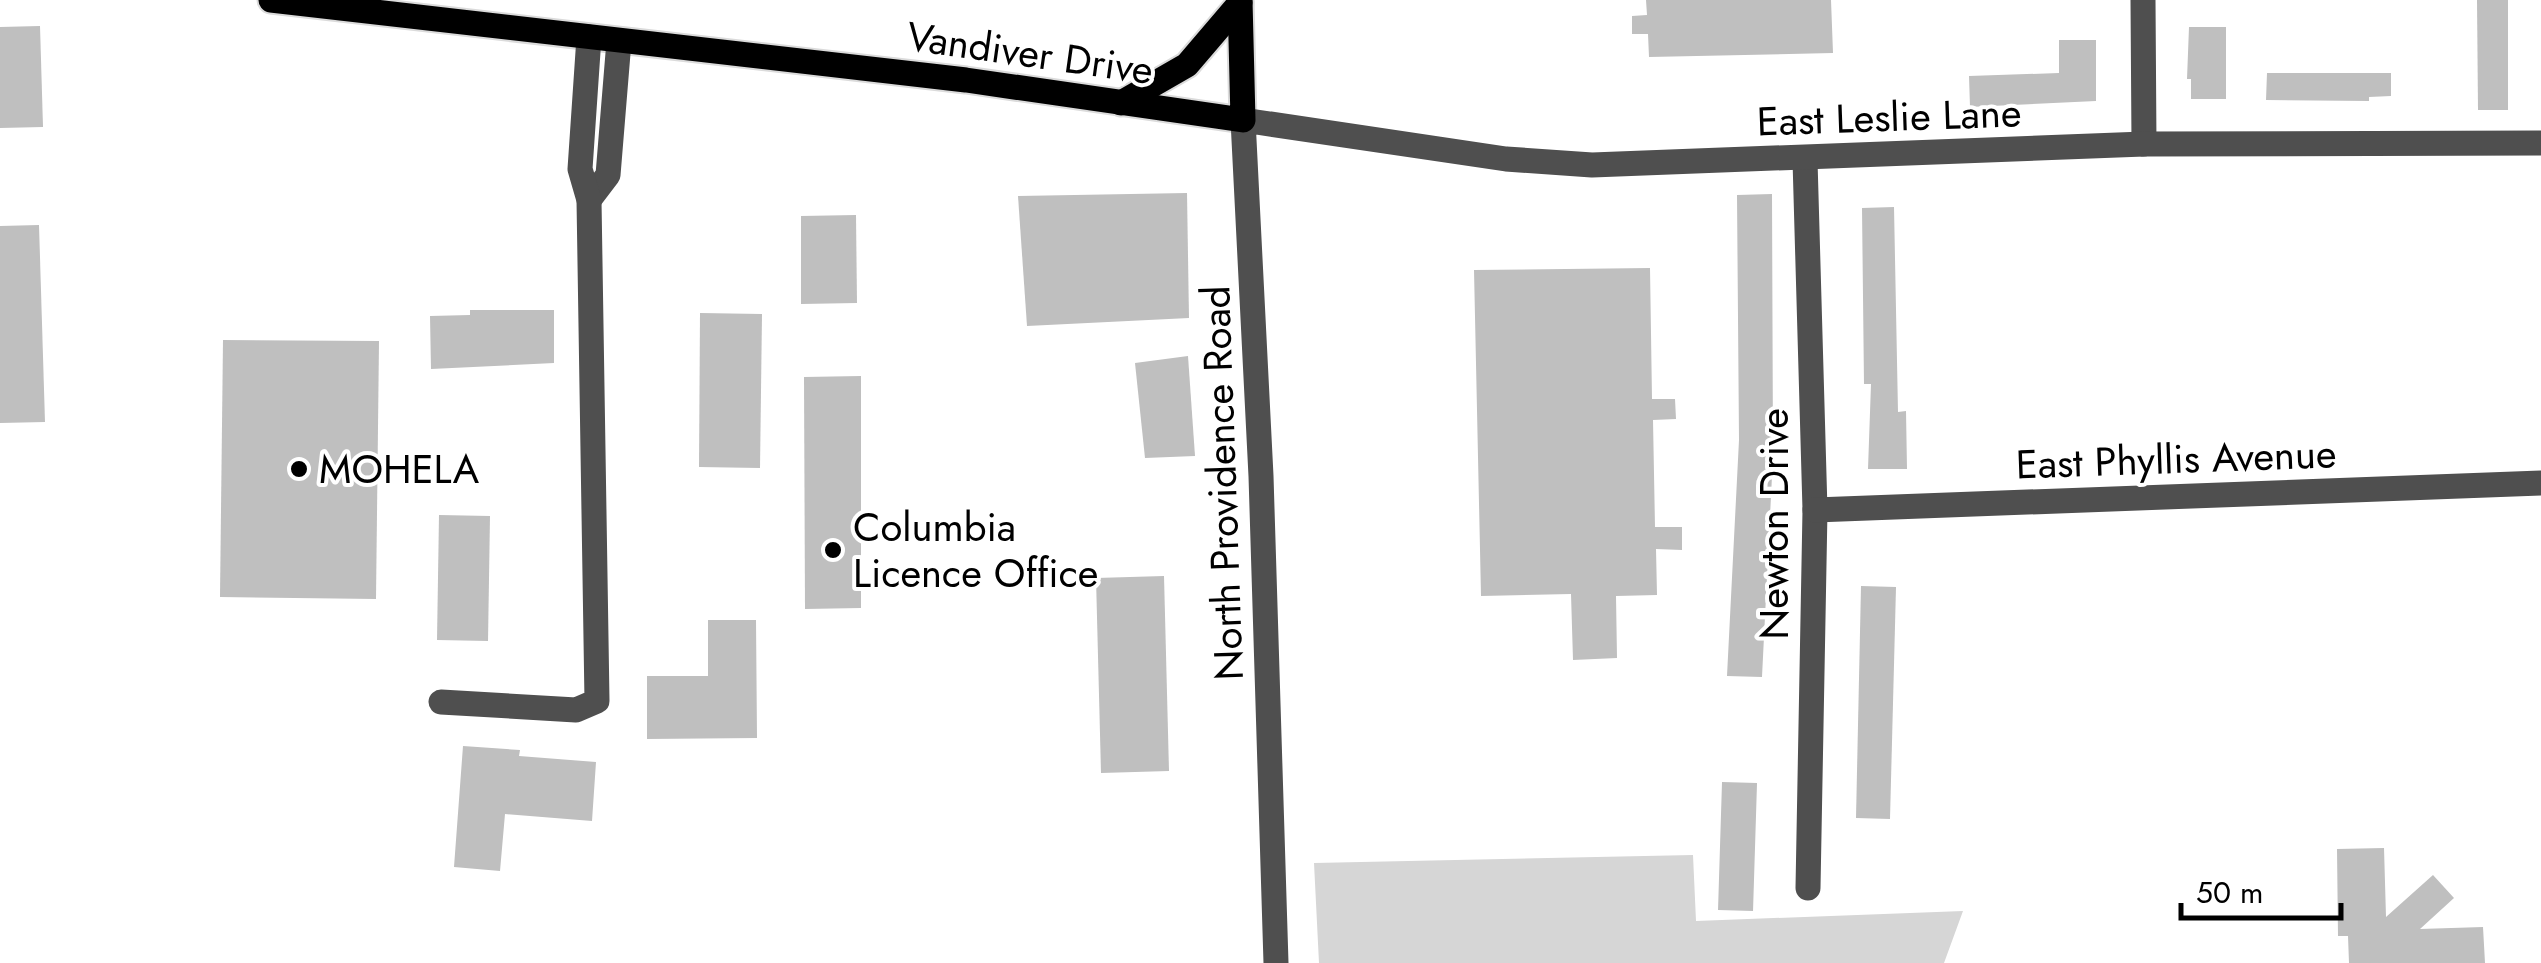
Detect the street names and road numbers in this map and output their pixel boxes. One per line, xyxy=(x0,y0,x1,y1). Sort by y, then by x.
street label: Vandiver Drive xyxy=(903,7,1157,99)
street label: East Leslie Lane xyxy=(1756,83,2022,151)
street label: North Providence Road xyxy=(1186,285,1258,681)
street label: Newton Drive xyxy=(1745,408,1803,640)
street label: East Phyllis Avenue xyxy=(2015,424,2337,494)

